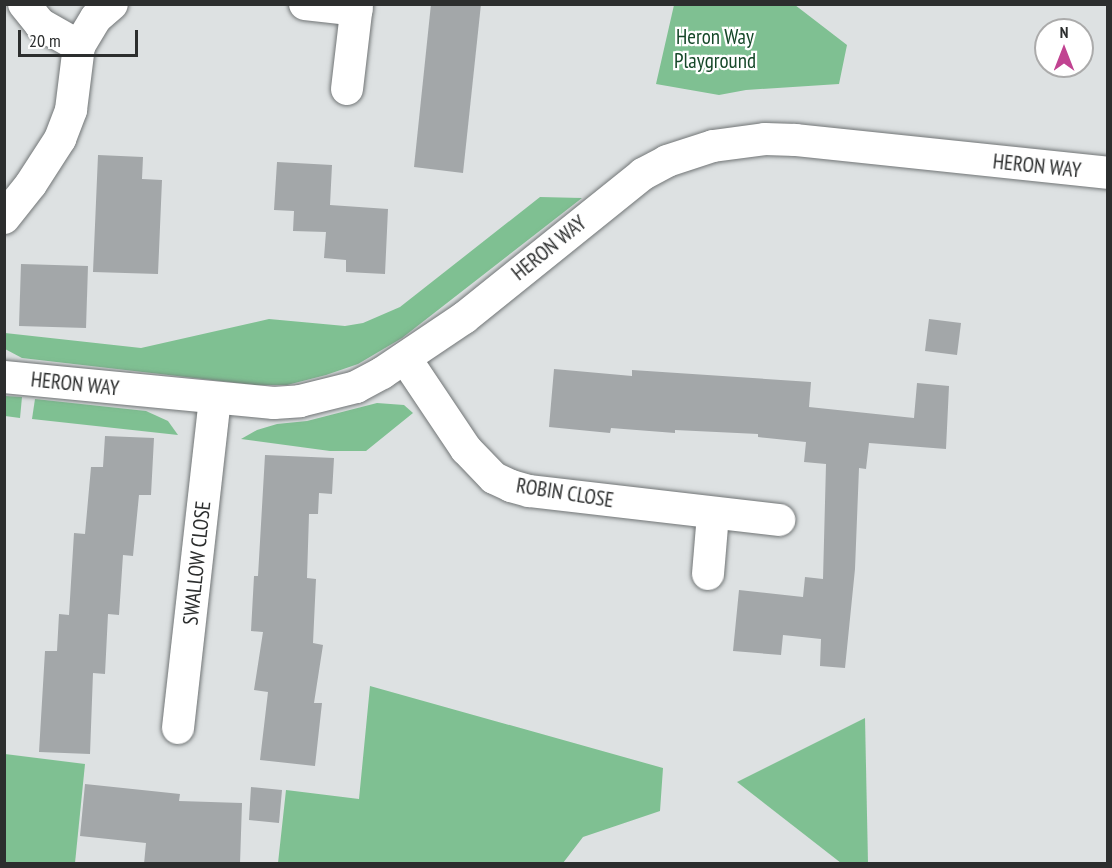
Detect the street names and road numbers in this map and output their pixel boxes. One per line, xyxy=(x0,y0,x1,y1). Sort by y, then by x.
street label: HERON WAY xyxy=(991,149,1083,183)
street label: HERON WAY xyxy=(507,210,591,286)
street label: HERON WAY xyxy=(29,367,121,401)
street label: ROBIN CLOSE xyxy=(515,473,615,513)
street label: SWALLOW CLOSE xyxy=(178,499,216,627)

